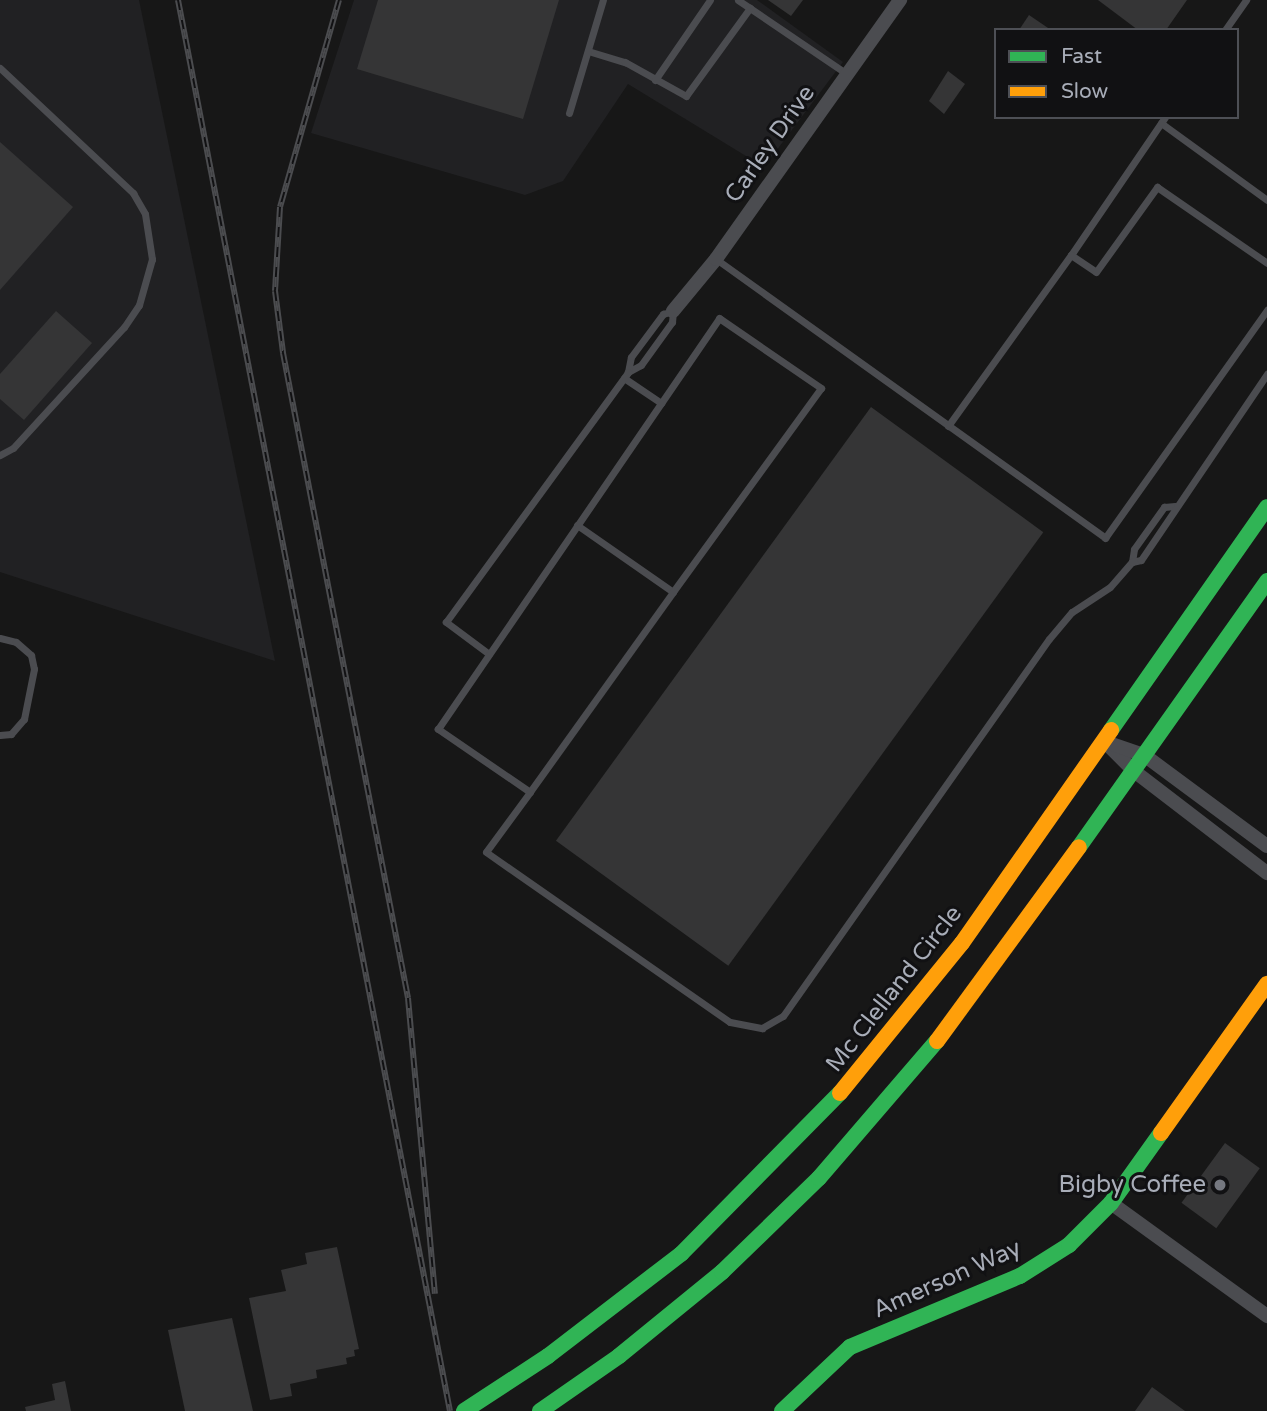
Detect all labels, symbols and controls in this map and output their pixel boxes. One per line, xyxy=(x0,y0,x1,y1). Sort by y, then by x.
legend xyxy=(994,28,1239,119)
text: Fast xyxy=(1061,44,1102,69)
text: Slow xyxy=(1061,79,1108,104)
street label: Carley Drive xyxy=(719,80,821,208)
street label: Mc Clelland Circle xyxy=(820,900,968,1078)
place label: Bigby Coffee xyxy=(1059,1171,1206,1199)
marker: Bigby Coffee xyxy=(1212,1177,1228,1193)
street label: Amerson Way xyxy=(869,1234,1025,1324)

